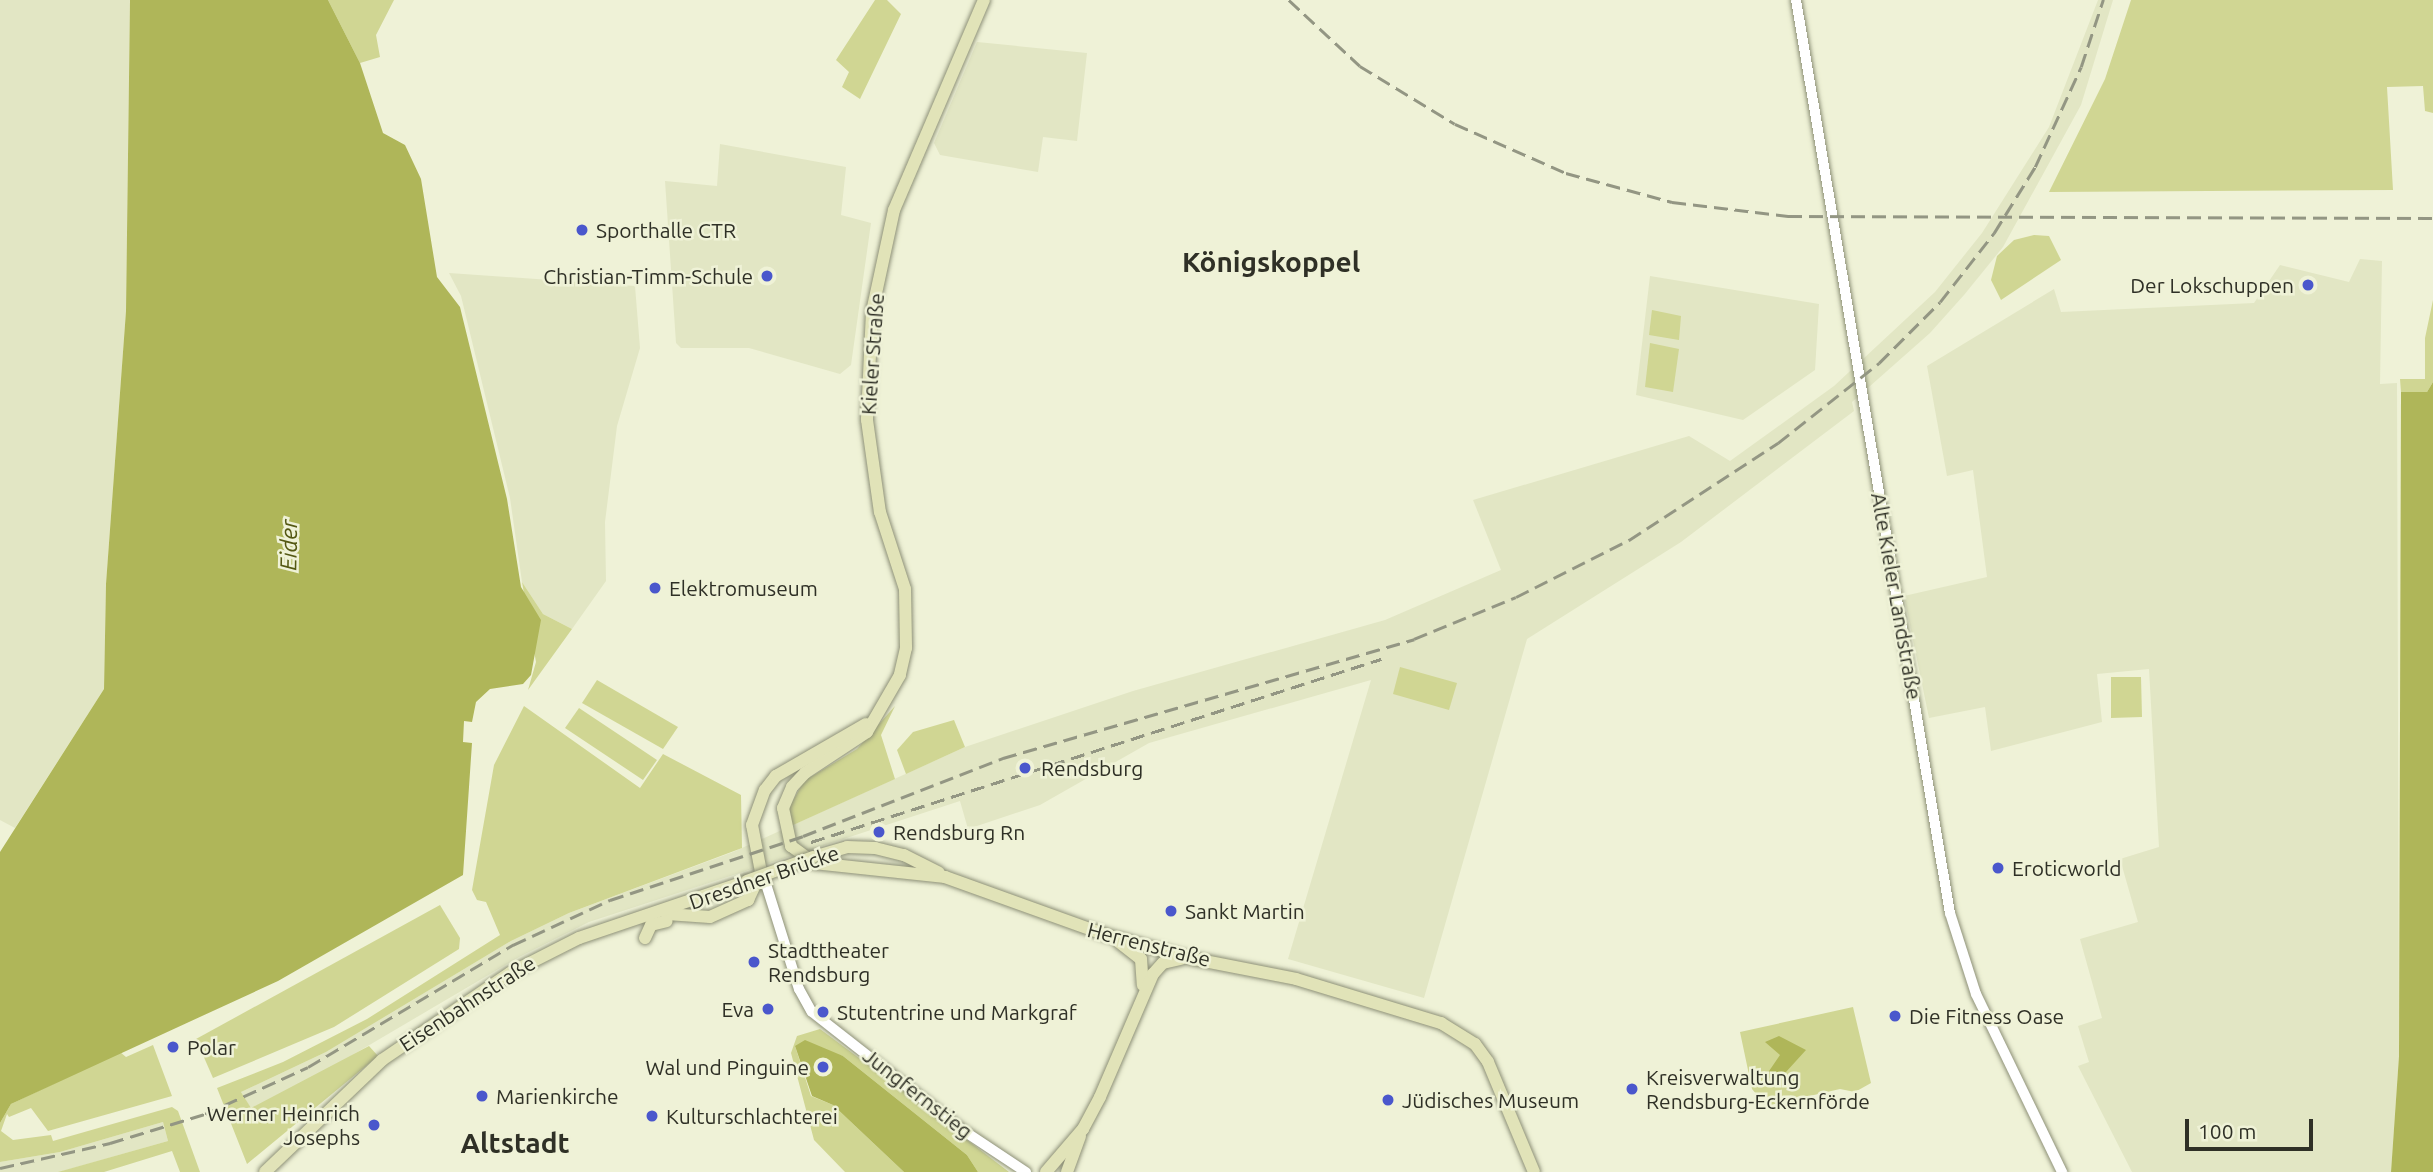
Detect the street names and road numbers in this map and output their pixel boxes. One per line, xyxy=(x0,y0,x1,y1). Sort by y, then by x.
street label: Kieler Straße xyxy=(855,292,889,416)
street label: Alte Kieler Landstraße xyxy=(1866,491,1928,701)
street label: Dresdner Brücke xyxy=(686,840,842,914)
street label: Herrenstraße xyxy=(1085,917,1213,971)
street label: Eisenbahnstraße xyxy=(394,950,540,1056)
street label: Jungfernstieg xyxy=(858,1042,978,1144)

